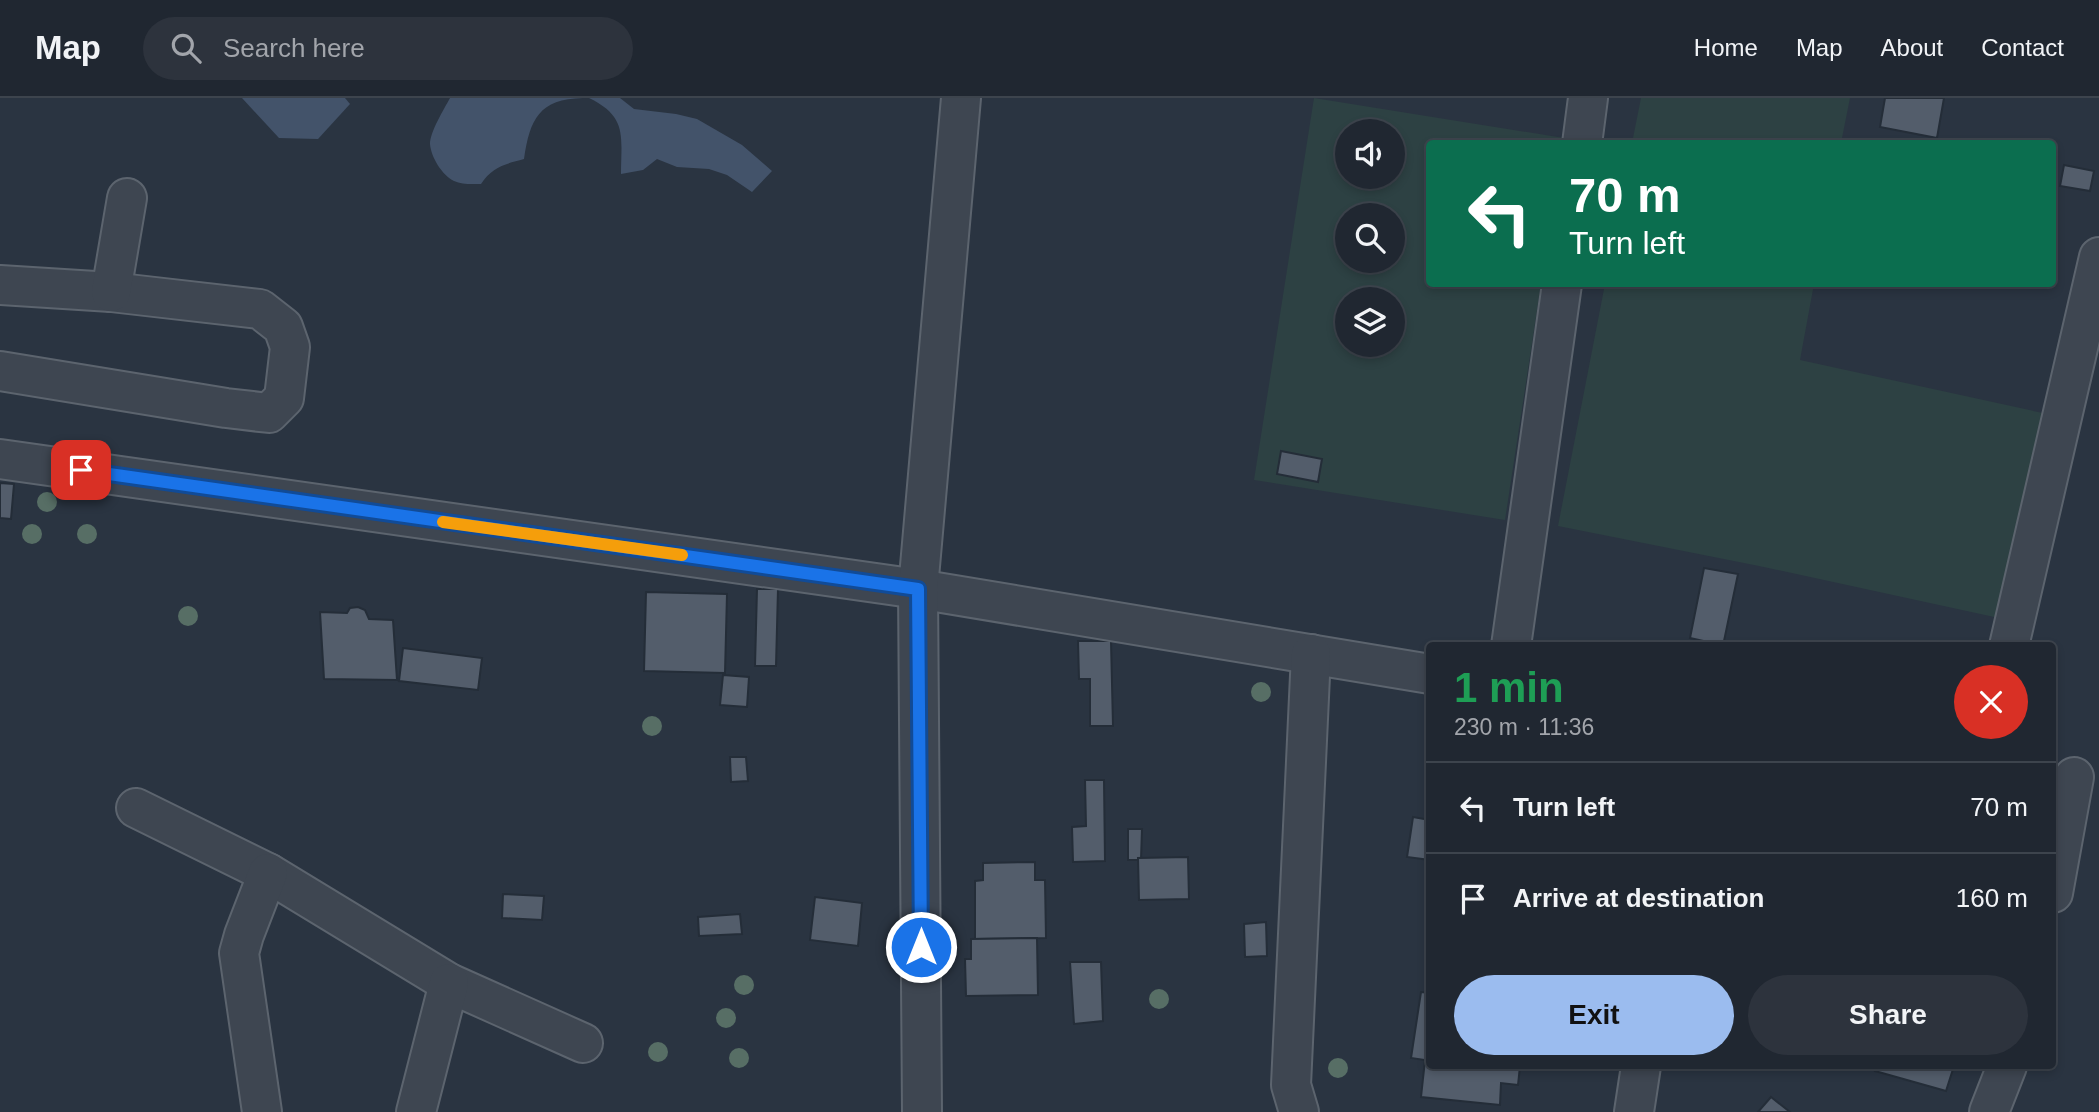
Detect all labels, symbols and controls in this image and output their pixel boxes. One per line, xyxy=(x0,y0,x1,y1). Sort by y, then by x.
search box xyxy=(143,17,633,80)
text: Map xyxy=(35,29,101,66)
icon: search xyxy=(167,29,205,67)
text: Search here xyxy=(223,33,365,63)
text: Home xyxy=(1694,34,1758,61)
text: Map xyxy=(1796,34,1843,61)
text: About xyxy=(1881,34,1943,61)
text: Contact xyxy=(1981,34,2064,61)
map controls xyxy=(1335,119,1405,357)
button: sound xyxy=(1335,119,1405,189)
icon: left xyxy=(1454,168,1545,259)
text: 70 m xyxy=(1569,168,1681,222)
button: search xyxy=(1335,203,1405,273)
text: Turn left xyxy=(1569,225,1685,261)
button: layers xyxy=(1335,287,1405,357)
pin xyxy=(51,440,111,500)
icon: arrive xyxy=(62,451,100,489)
text: 1 min xyxy=(1454,664,1564,711)
button: close xyxy=(1954,665,2028,739)
text: 230 m · 11:36 xyxy=(1454,714,1594,740)
icon: left xyxy=(1454,789,1492,827)
text: Turn left xyxy=(1513,792,1615,822)
text: 70 m xyxy=(1970,792,2028,822)
icon: arrive xyxy=(1454,880,1492,918)
text: Arrive at destination xyxy=(1513,883,1764,913)
text: 160 m xyxy=(1956,883,2028,913)
position arrow xyxy=(884,910,958,984)
button: Exit xyxy=(1454,975,1734,1055)
button: Share xyxy=(1748,975,2028,1055)

